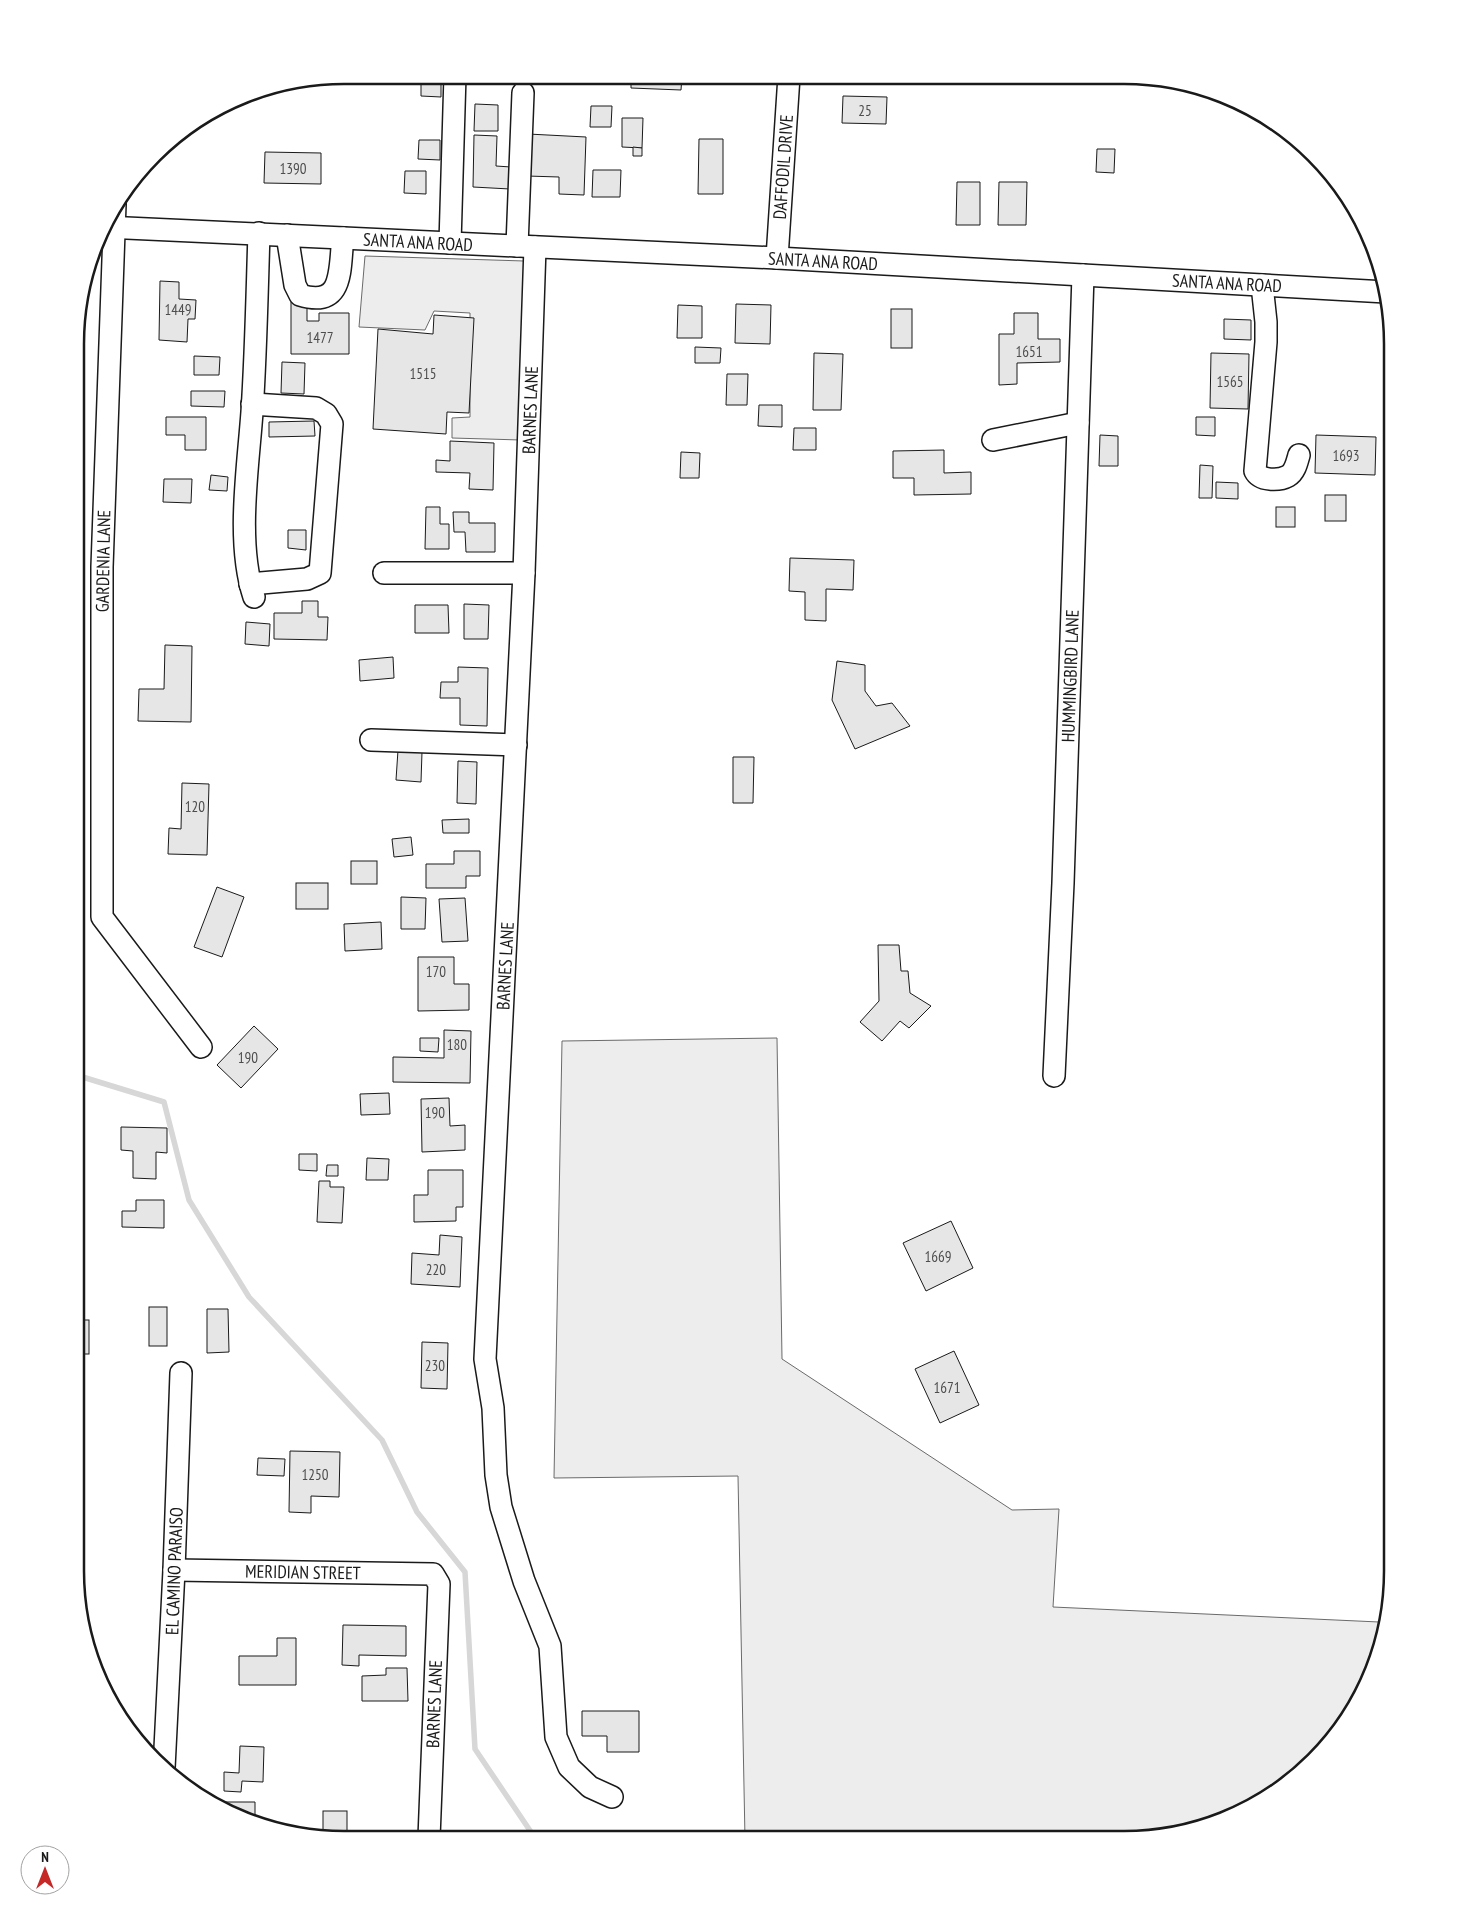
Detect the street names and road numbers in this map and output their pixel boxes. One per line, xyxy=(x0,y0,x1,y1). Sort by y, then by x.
street label: DAFFODIL DRIVE xyxy=(768,114,798,220)
street label: SANTA ANA ROAD xyxy=(363,228,473,256)
street label: SANTA ANA ROAD xyxy=(768,247,878,275)
street label: SANTA ANA ROAD xyxy=(1172,269,1282,297)
street label: BARNES LANE xyxy=(517,366,543,454)
street label: GARDENIA LANE xyxy=(91,510,115,612)
street label: HUMMINGBIRD LANE xyxy=(1056,609,1084,743)
street label: BARNES LANE xyxy=(491,921,519,1011)
street label: EL CAMINO PARAISO xyxy=(160,1507,188,1635)
street label: MERIDIAN STREET xyxy=(245,1559,361,1585)
street label: BARNES LANE xyxy=(421,1660,447,1748)

